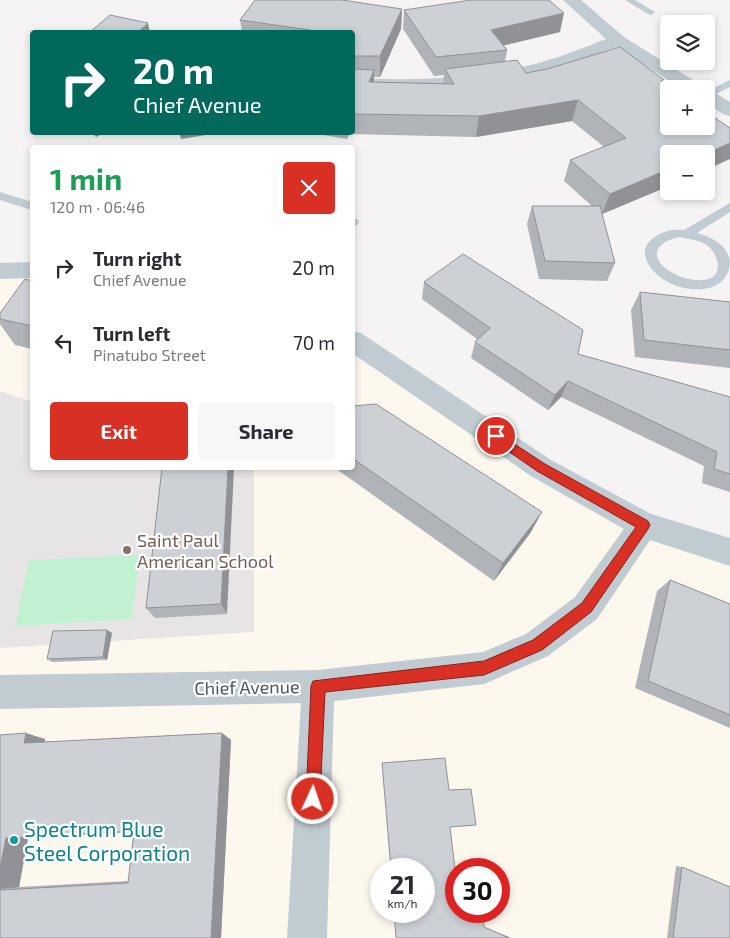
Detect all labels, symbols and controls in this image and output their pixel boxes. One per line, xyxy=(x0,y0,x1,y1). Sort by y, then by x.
map controls xyxy=(660,15,715,200)
button: layers xyxy=(660,15,715,70)
text: 20 m xyxy=(133,49,214,91)
icon: right xyxy=(50,50,115,115)
button: + xyxy=(660,80,715,135)
text: Chief Avenue xyxy=(133,91,262,117)
button: − xyxy=(660,145,715,200)
text: 1 min xyxy=(50,160,122,196)
button: close xyxy=(283,162,335,214)
text: 120 m · 06:46 xyxy=(50,197,145,216)
text: Turn right xyxy=(93,247,181,270)
icon: right xyxy=(50,254,78,282)
text: 20 m xyxy=(292,256,335,279)
text: Chief Avenue xyxy=(93,270,187,289)
text: Turn left xyxy=(93,322,170,345)
icon: left xyxy=(50,329,78,357)
text: 70 m xyxy=(293,331,335,354)
text: Pinatubo Street xyxy=(93,345,206,364)
button: Exit xyxy=(50,402,188,460)
button: Share xyxy=(198,402,335,460)
pin xyxy=(475,415,517,457)
icon: arrive xyxy=(482,422,510,450)
place label: Saint Paul American School xyxy=(137,529,274,572)
marker: Saint Paul American School xyxy=(121,544,133,556)
street label: Chief Avenue xyxy=(194,675,300,699)
position arrow xyxy=(286,772,338,824)
place label: Spectrum Blue Steel Corporation xyxy=(24,816,190,865)
marker: Spectrum Blue Steel Corporation xyxy=(8,834,20,846)
speed limit sign: 30 xyxy=(445,858,510,923)
text: 21 xyxy=(390,869,415,899)
text: km/h xyxy=(388,896,417,910)

